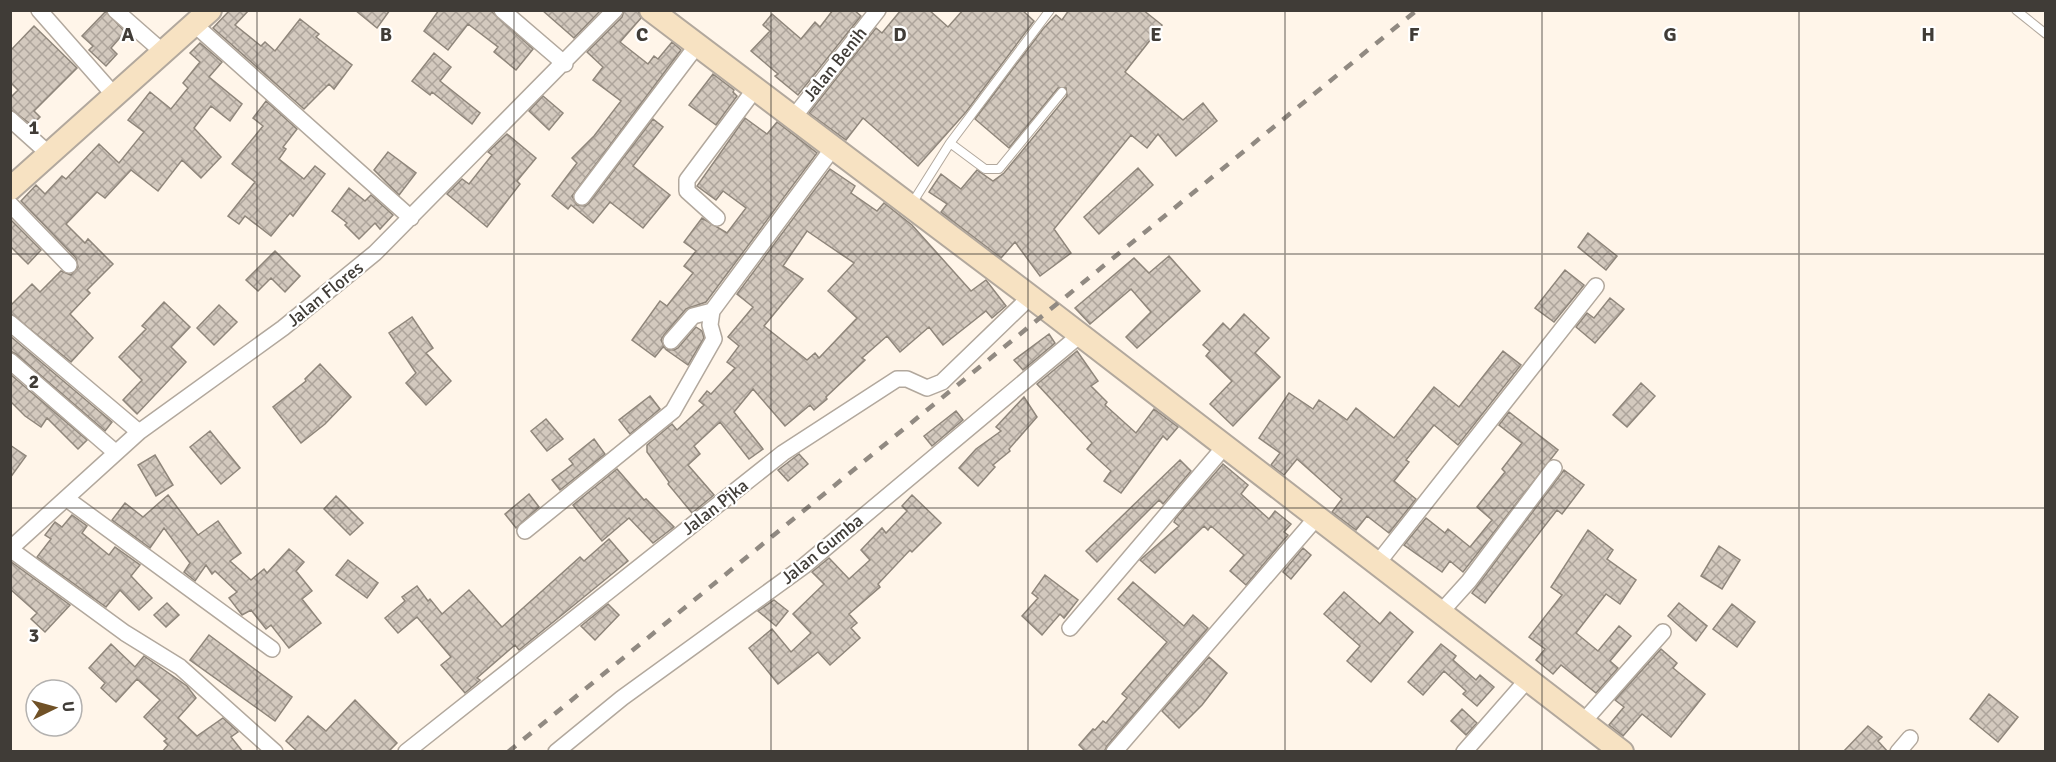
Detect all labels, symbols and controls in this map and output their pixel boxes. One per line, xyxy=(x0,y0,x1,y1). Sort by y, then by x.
text: A xyxy=(122,22,135,47)
text: B xyxy=(380,22,392,47)
text: C xyxy=(636,22,648,47)
street label: Jalan Benih xyxy=(798,22,872,106)
text: D xyxy=(893,22,907,47)
text: E xyxy=(1150,22,1162,47)
text: F xyxy=(1409,22,1420,47)
text: G xyxy=(1663,22,1677,47)
text: H xyxy=(1921,22,1935,47)
text: 1 xyxy=(29,115,40,140)
street label: Jalan Flores xyxy=(282,256,368,331)
text: 2 xyxy=(29,369,39,394)
street label: Jalan Pjka xyxy=(677,474,753,540)
street label: Jalan Gumba xyxy=(776,509,868,589)
text: 3 xyxy=(29,623,39,648)
north arrow xyxy=(24,678,84,738)
text: U xyxy=(58,701,78,713)

